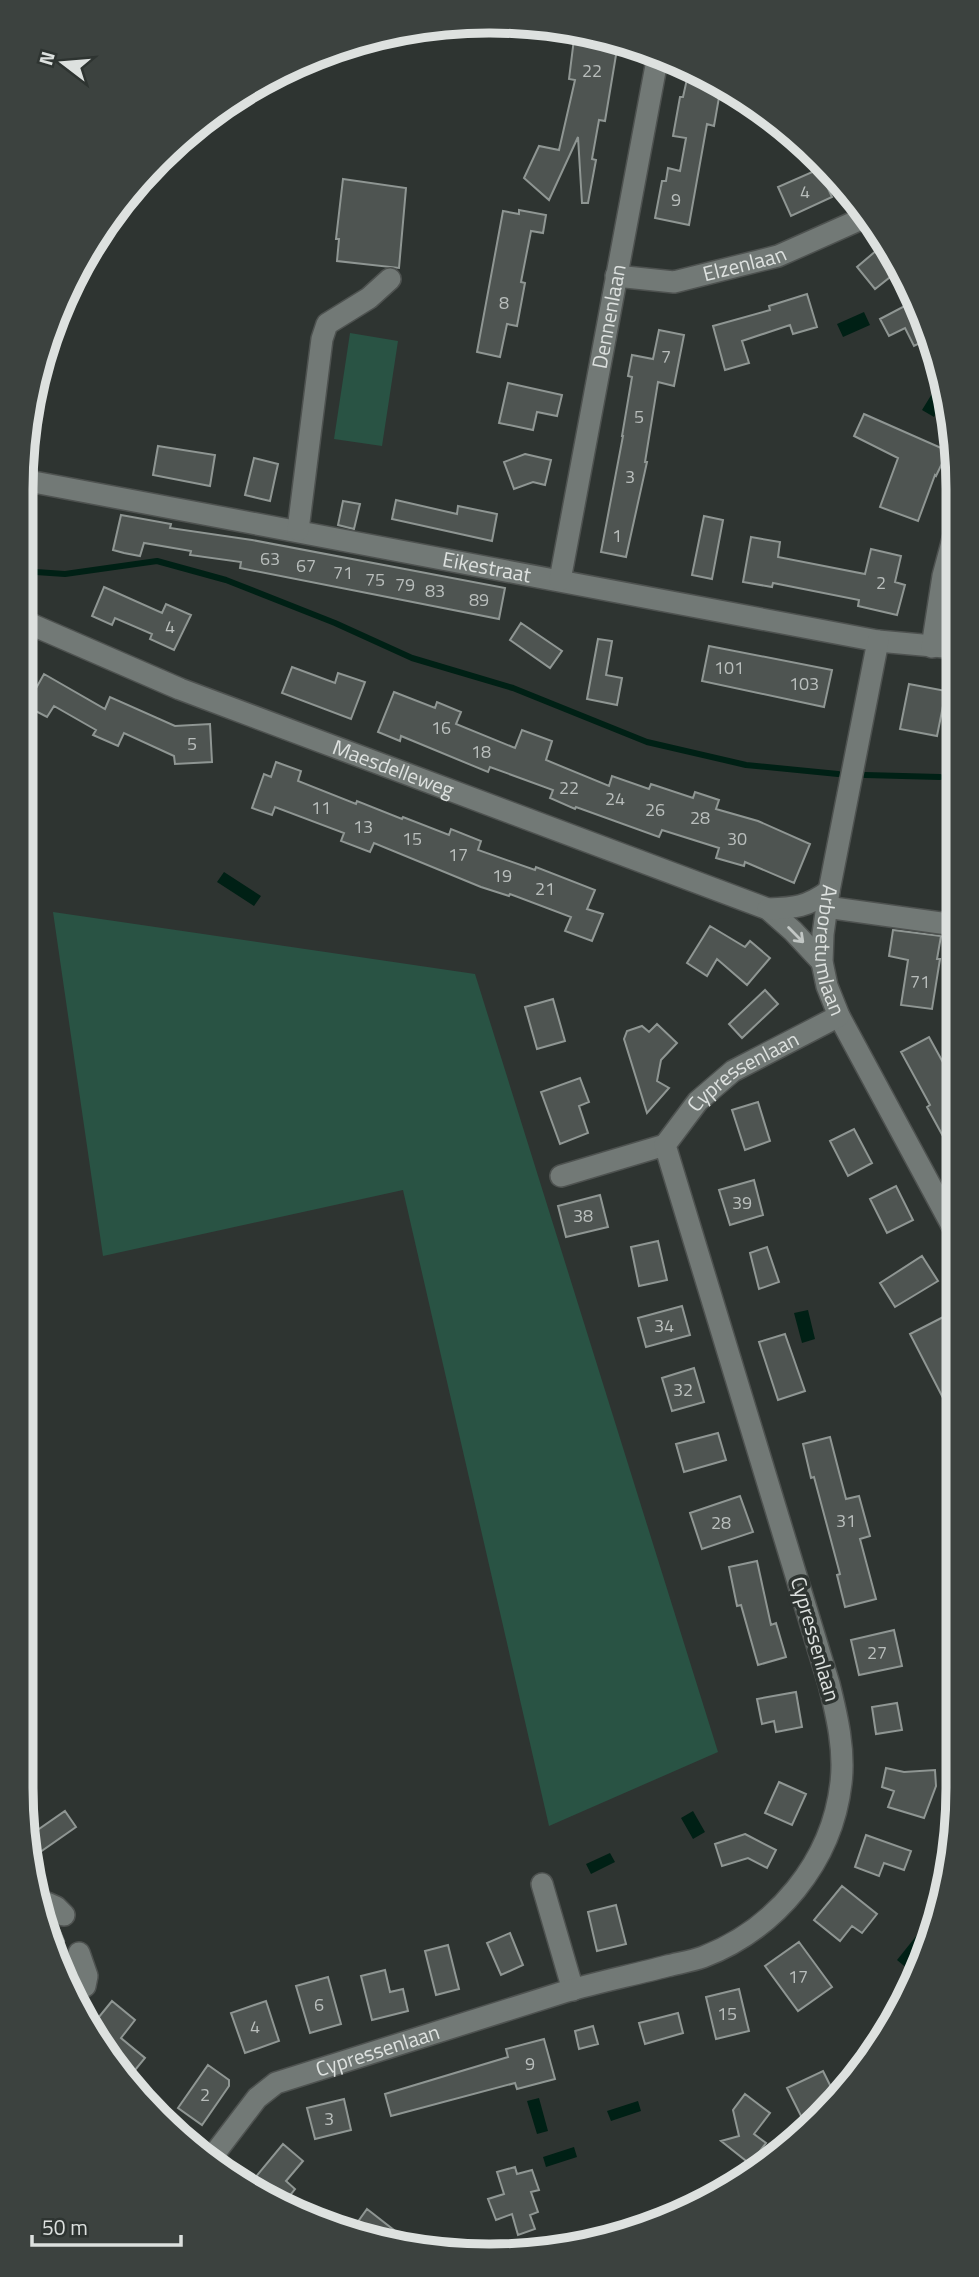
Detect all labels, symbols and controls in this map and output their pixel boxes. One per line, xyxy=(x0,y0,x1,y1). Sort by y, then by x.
north arrow xyxy=(28,28,98,98)
text: N xyxy=(30,48,62,69)
house number: 22 xyxy=(582,57,602,84)
house number: 4 xyxy=(800,178,810,205)
house number: 9 xyxy=(671,186,681,213)
street label: Elzenlaan xyxy=(699,237,791,289)
street label: Dennenlaan xyxy=(583,261,634,371)
house number: 8 xyxy=(499,289,509,316)
house number: 7 xyxy=(661,343,671,370)
house number: 5 xyxy=(634,403,644,430)
house number: 3 xyxy=(625,463,635,490)
house number: 1 xyxy=(612,522,622,549)
street label: Eikestraat xyxy=(440,542,535,590)
house number: 63 xyxy=(260,545,280,572)
house number: 67 xyxy=(296,552,316,579)
house number: 71 xyxy=(333,559,353,586)
house number: 75 xyxy=(365,566,385,593)
house number: 2 xyxy=(876,569,886,596)
house number: 79 xyxy=(395,571,415,598)
house number: 83 xyxy=(425,577,445,604)
house number: 89 xyxy=(469,586,489,613)
house number: 4 xyxy=(165,613,175,640)
house number: 101 xyxy=(714,654,744,681)
house number: 103 xyxy=(789,670,819,697)
house number: 16 xyxy=(431,714,451,741)
house number: 5 xyxy=(187,730,197,757)
street label: Maesdelleweg xyxy=(328,730,459,805)
house number: 18 xyxy=(471,738,491,765)
house number: 22 xyxy=(559,774,579,801)
house number: 24 xyxy=(605,785,625,812)
house number: 11 xyxy=(311,794,331,821)
house number: 26 xyxy=(645,796,665,823)
house number: 28 xyxy=(690,804,710,831)
house number: 13 xyxy=(353,813,373,840)
house number: 15 xyxy=(402,825,422,852)
house number: 30 xyxy=(727,825,747,852)
house number: 17 xyxy=(448,841,468,868)
house number: 19 xyxy=(492,862,512,889)
house number: 21 xyxy=(535,875,555,902)
street label: Arboretumlaan xyxy=(807,883,854,1020)
one-way arrow xyxy=(788,926,805,943)
house number: 71 xyxy=(910,968,930,995)
street label: Cypressenlaan xyxy=(678,1023,804,1118)
house number: 39 xyxy=(732,1189,752,1216)
house number: 38 xyxy=(573,1202,593,1229)
house number: 34 xyxy=(654,1312,674,1339)
house number: 32 xyxy=(673,1376,693,1403)
house number: 31 xyxy=(836,1507,856,1534)
house number: 28 xyxy=(711,1509,731,1536)
street label: Cypressenlaan xyxy=(783,1573,849,1705)
house number: 27 xyxy=(867,1639,887,1666)
house number: 17 xyxy=(788,1963,808,1990)
house number: 6 xyxy=(314,1991,324,2018)
house number: 15 xyxy=(717,2000,737,2027)
house number: 4 xyxy=(250,2013,260,2040)
street label: Cypressenlaan xyxy=(311,2015,444,2085)
house number: 9 xyxy=(525,2050,535,2077)
house number: 2 xyxy=(200,2081,210,2108)
house number: 3 xyxy=(324,2105,334,2132)
scale bar xyxy=(32,2204,180,2248)
text: 50 m xyxy=(42,2211,88,2243)

